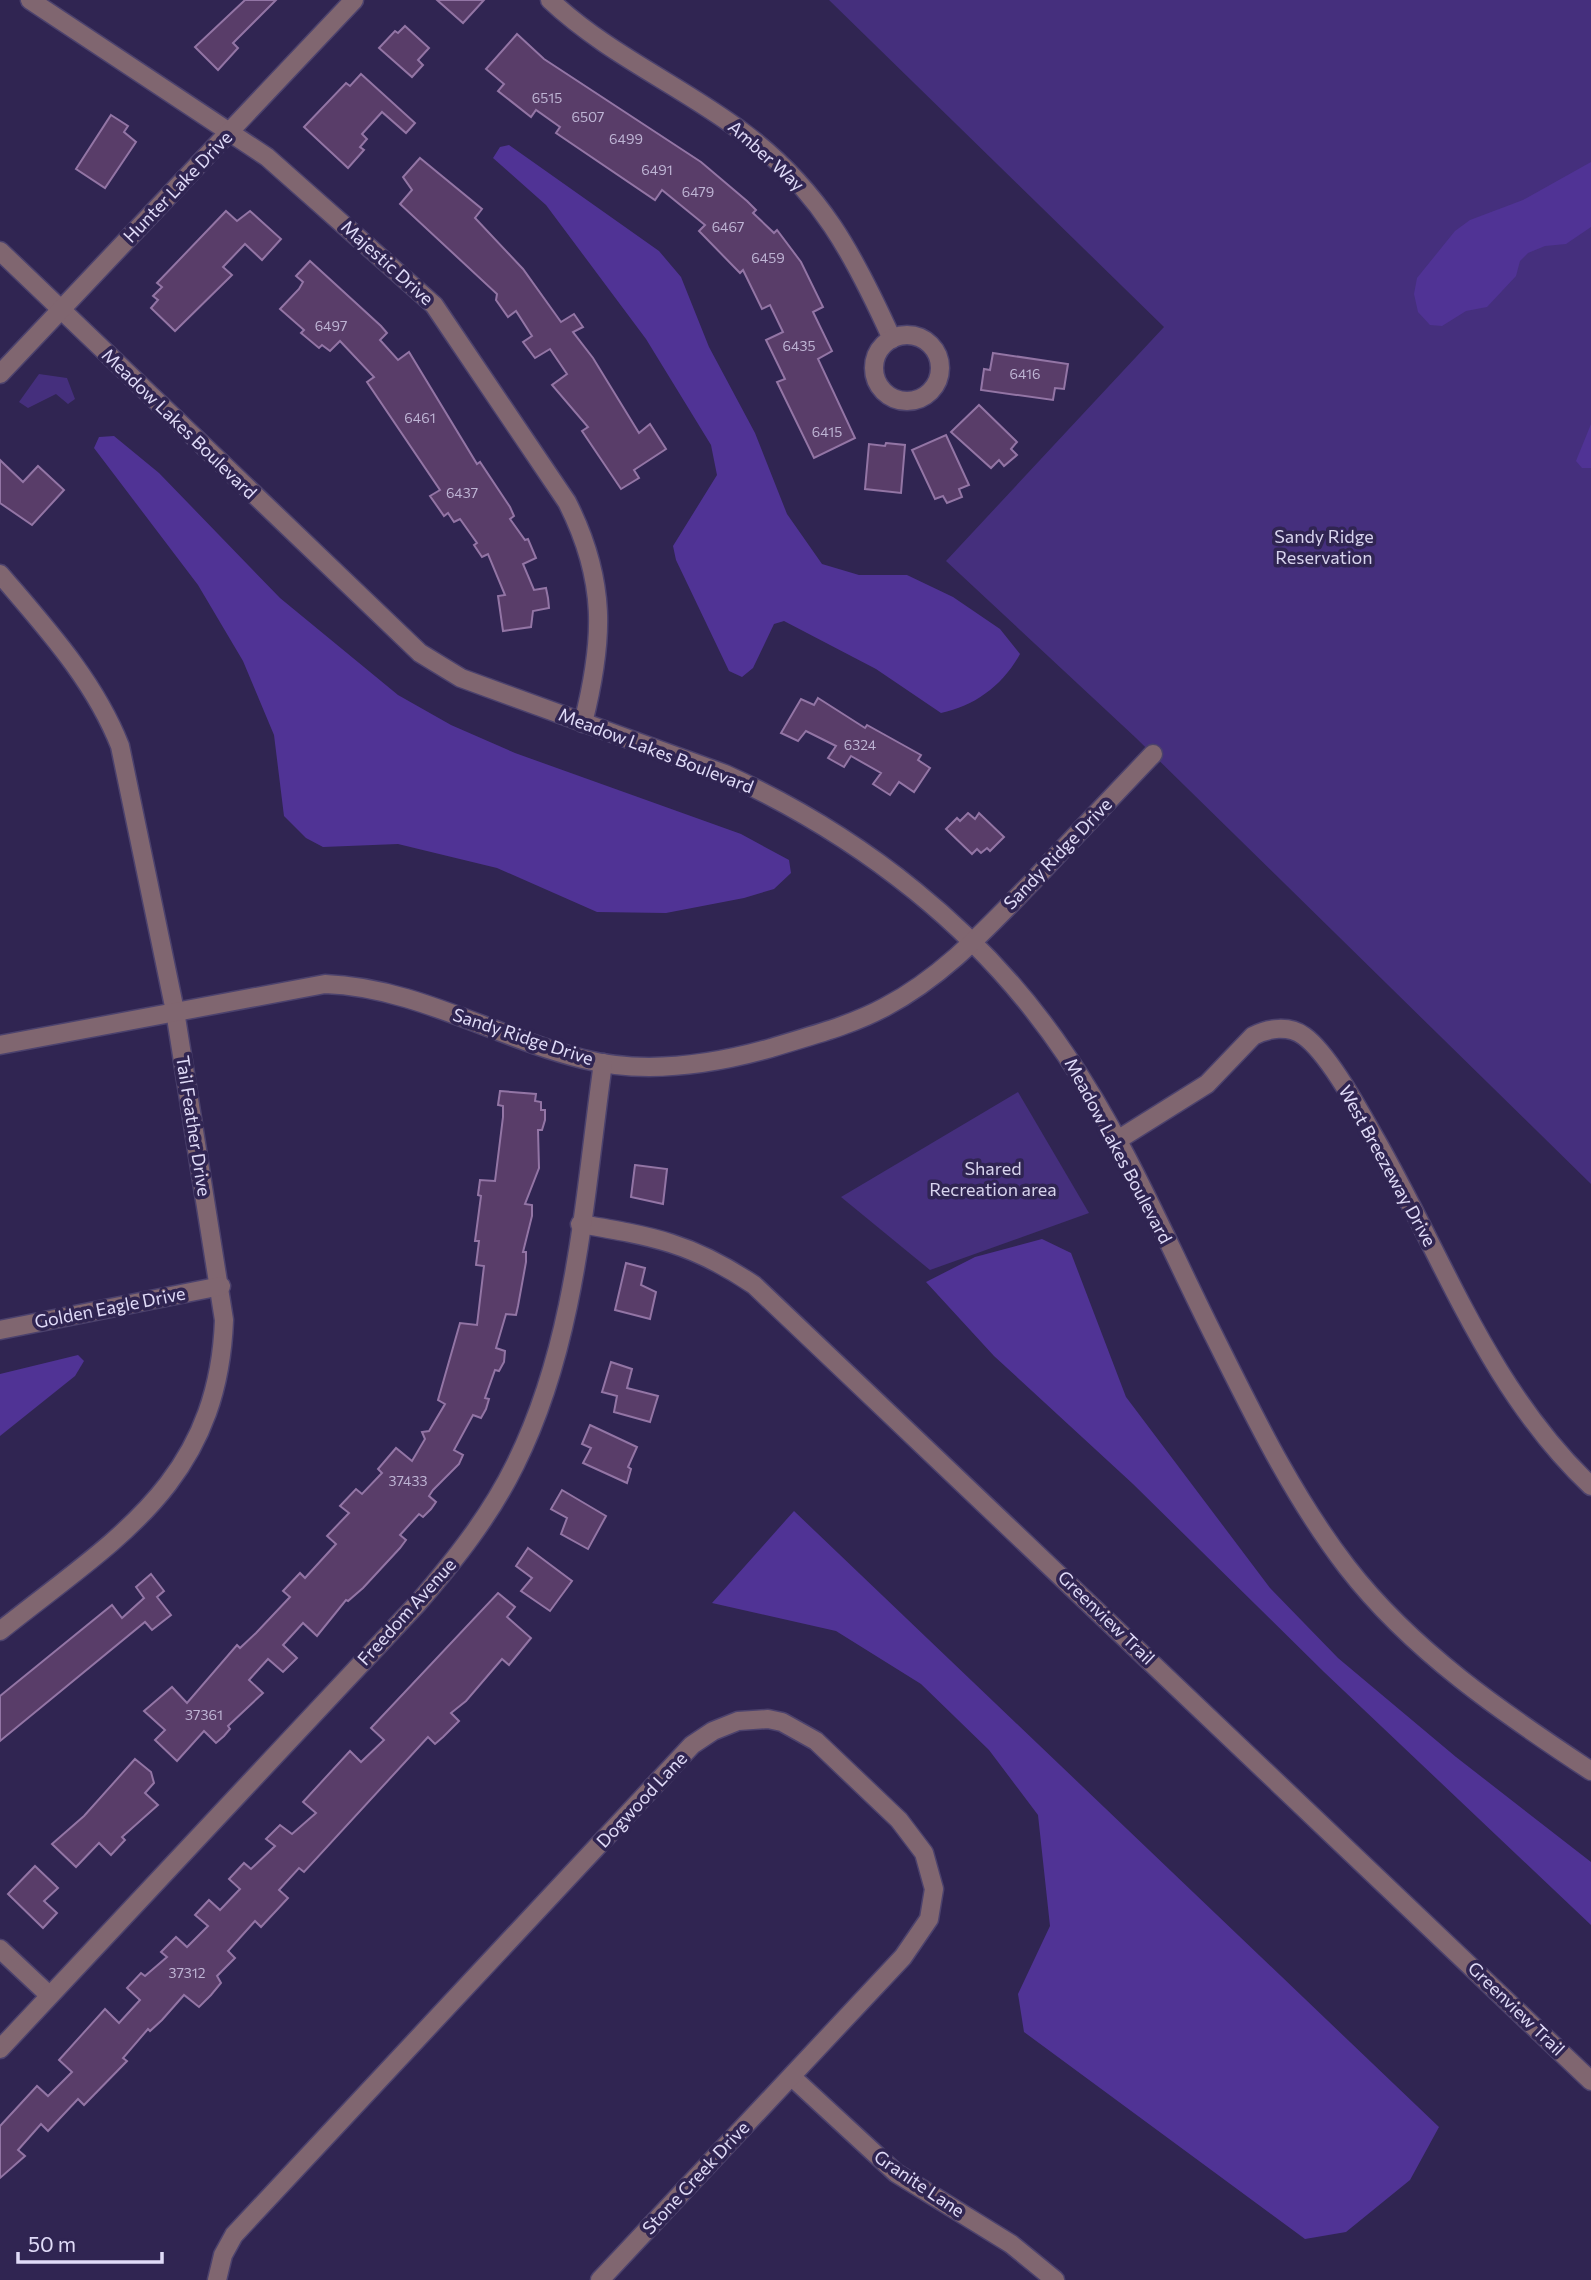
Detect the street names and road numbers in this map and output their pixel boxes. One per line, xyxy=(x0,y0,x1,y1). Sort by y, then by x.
street label: Amber Way xyxy=(724,115,809,195)
street label: Hunter Lake Drive xyxy=(118,126,236,247)
street label: Majestic Drive xyxy=(337,215,438,309)
street label: Meadow Lakes Boulevard xyxy=(98,343,262,503)
street label: Meadow Lakes Boulevard xyxy=(556,703,757,797)
street label: Sandy Ridge Drive xyxy=(998,793,1116,914)
street label: Sandy Ridge Drive xyxy=(450,1003,596,1069)
street label: Tail Feather Drive xyxy=(172,1054,216,1198)
street label: Meadow Lakes Boulevard xyxy=(1061,1054,1177,1247)
street label: West Breezeway Drive xyxy=(1334,1081,1441,1250)
street label: Golden Eagle Drive xyxy=(33,1282,187,1332)
street label: Freedom Avenue xyxy=(352,1553,460,1669)
street label: Greenview Trail xyxy=(1054,1566,1160,1669)
street label: Dogwood Lane xyxy=(591,1747,691,1852)
street label: Greenview Trail xyxy=(1464,1957,1570,2060)
street label: Stone Creek Drive xyxy=(637,2116,753,2238)
street label: Granite Lane xyxy=(870,2145,969,2221)

